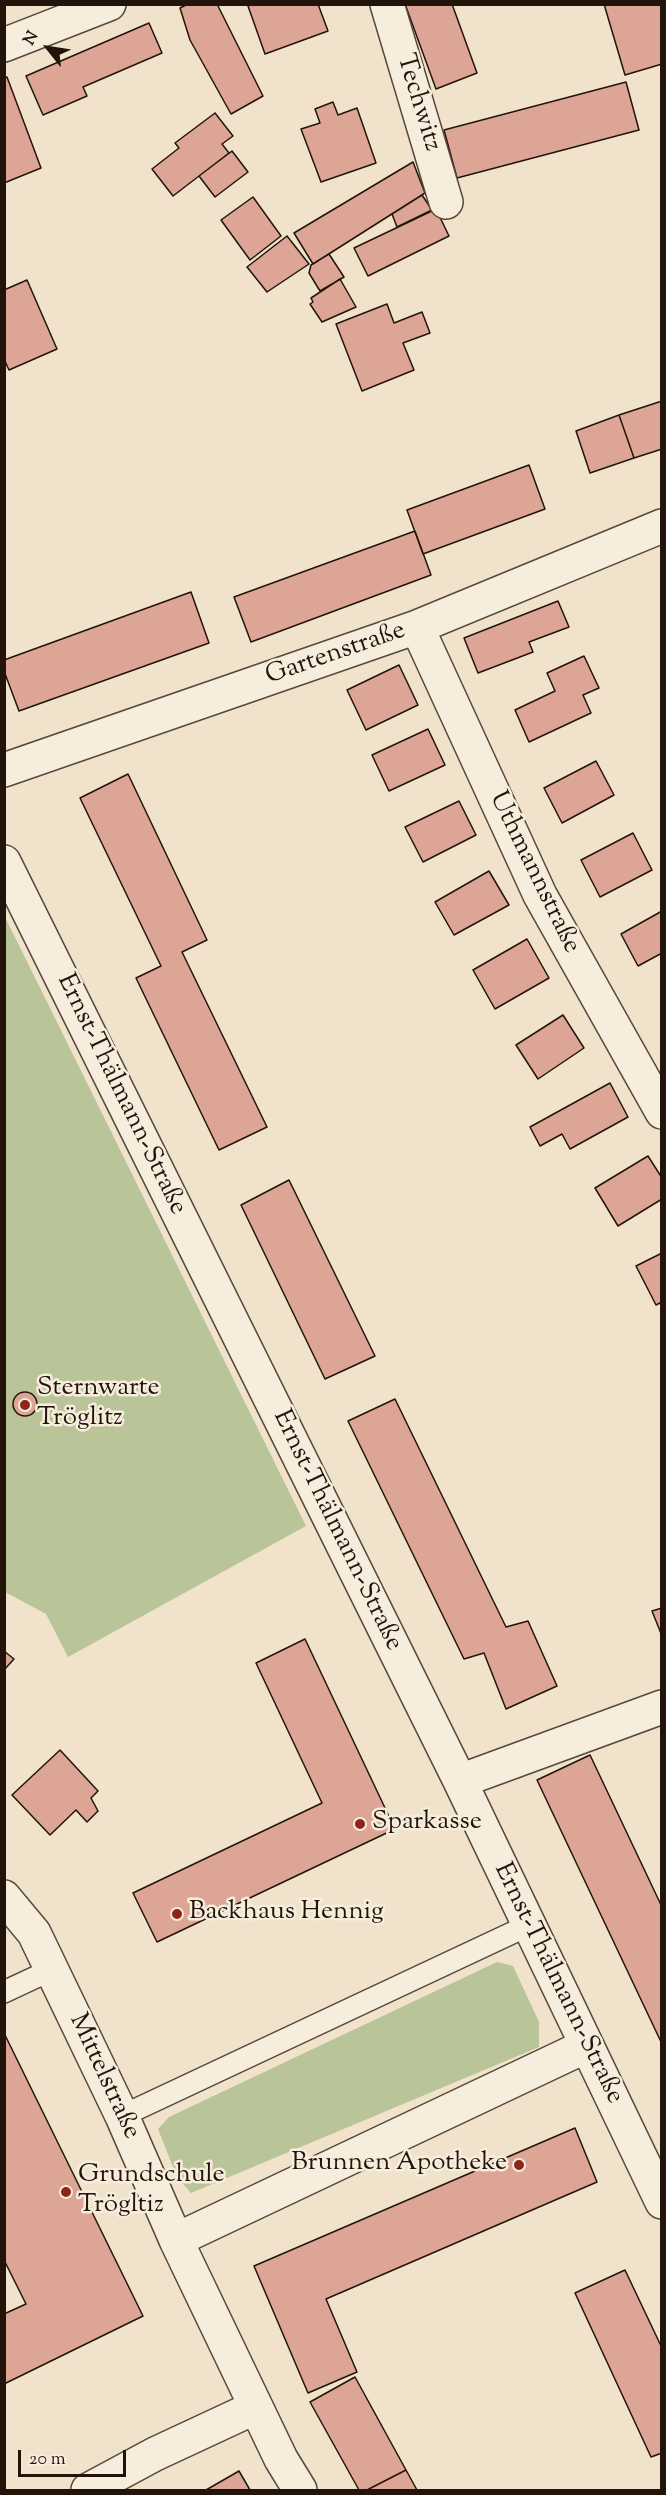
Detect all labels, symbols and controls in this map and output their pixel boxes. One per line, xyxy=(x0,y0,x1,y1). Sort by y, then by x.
north arrow xyxy=(18,18,78,78)
text: N xyxy=(19,27,45,50)
street label: Techwitz xyxy=(387,51,447,155)
street label: Gartenstraße xyxy=(262,617,410,693)
street label: Uthmannstraße xyxy=(480,787,586,959)
street label: Ernst-Thälmann-Straße xyxy=(48,970,192,1220)
place label: Sternwarte Tröglitz xyxy=(37,1374,160,1436)
marker: Sternwarte Tröglitz xyxy=(18,1398,32,1412)
street label: Ernst-Thälmann-Straße xyxy=(264,1406,408,1656)
place label: Sparkasse xyxy=(372,1808,482,1840)
marker: Sparkasse xyxy=(353,1817,367,1831)
street label: Ernst-Thälmann-Straße xyxy=(485,1859,629,2109)
place label: Backhaus Hennig xyxy=(189,1898,384,1930)
marker: Backhaus Hennig xyxy=(170,1907,184,1921)
street label: Mittelstraße xyxy=(60,2009,146,2145)
place label: Brunnen Apotheke xyxy=(291,2149,507,2181)
marker: Brunnen Apotheke xyxy=(512,2158,526,2172)
place label: Grundschule Trögltiz xyxy=(78,2161,225,2222)
marker: Grundschule Trögltiz xyxy=(59,2185,73,2199)
scale bar xyxy=(21,2438,129,2476)
text: 20 m xyxy=(29,2447,66,2473)

